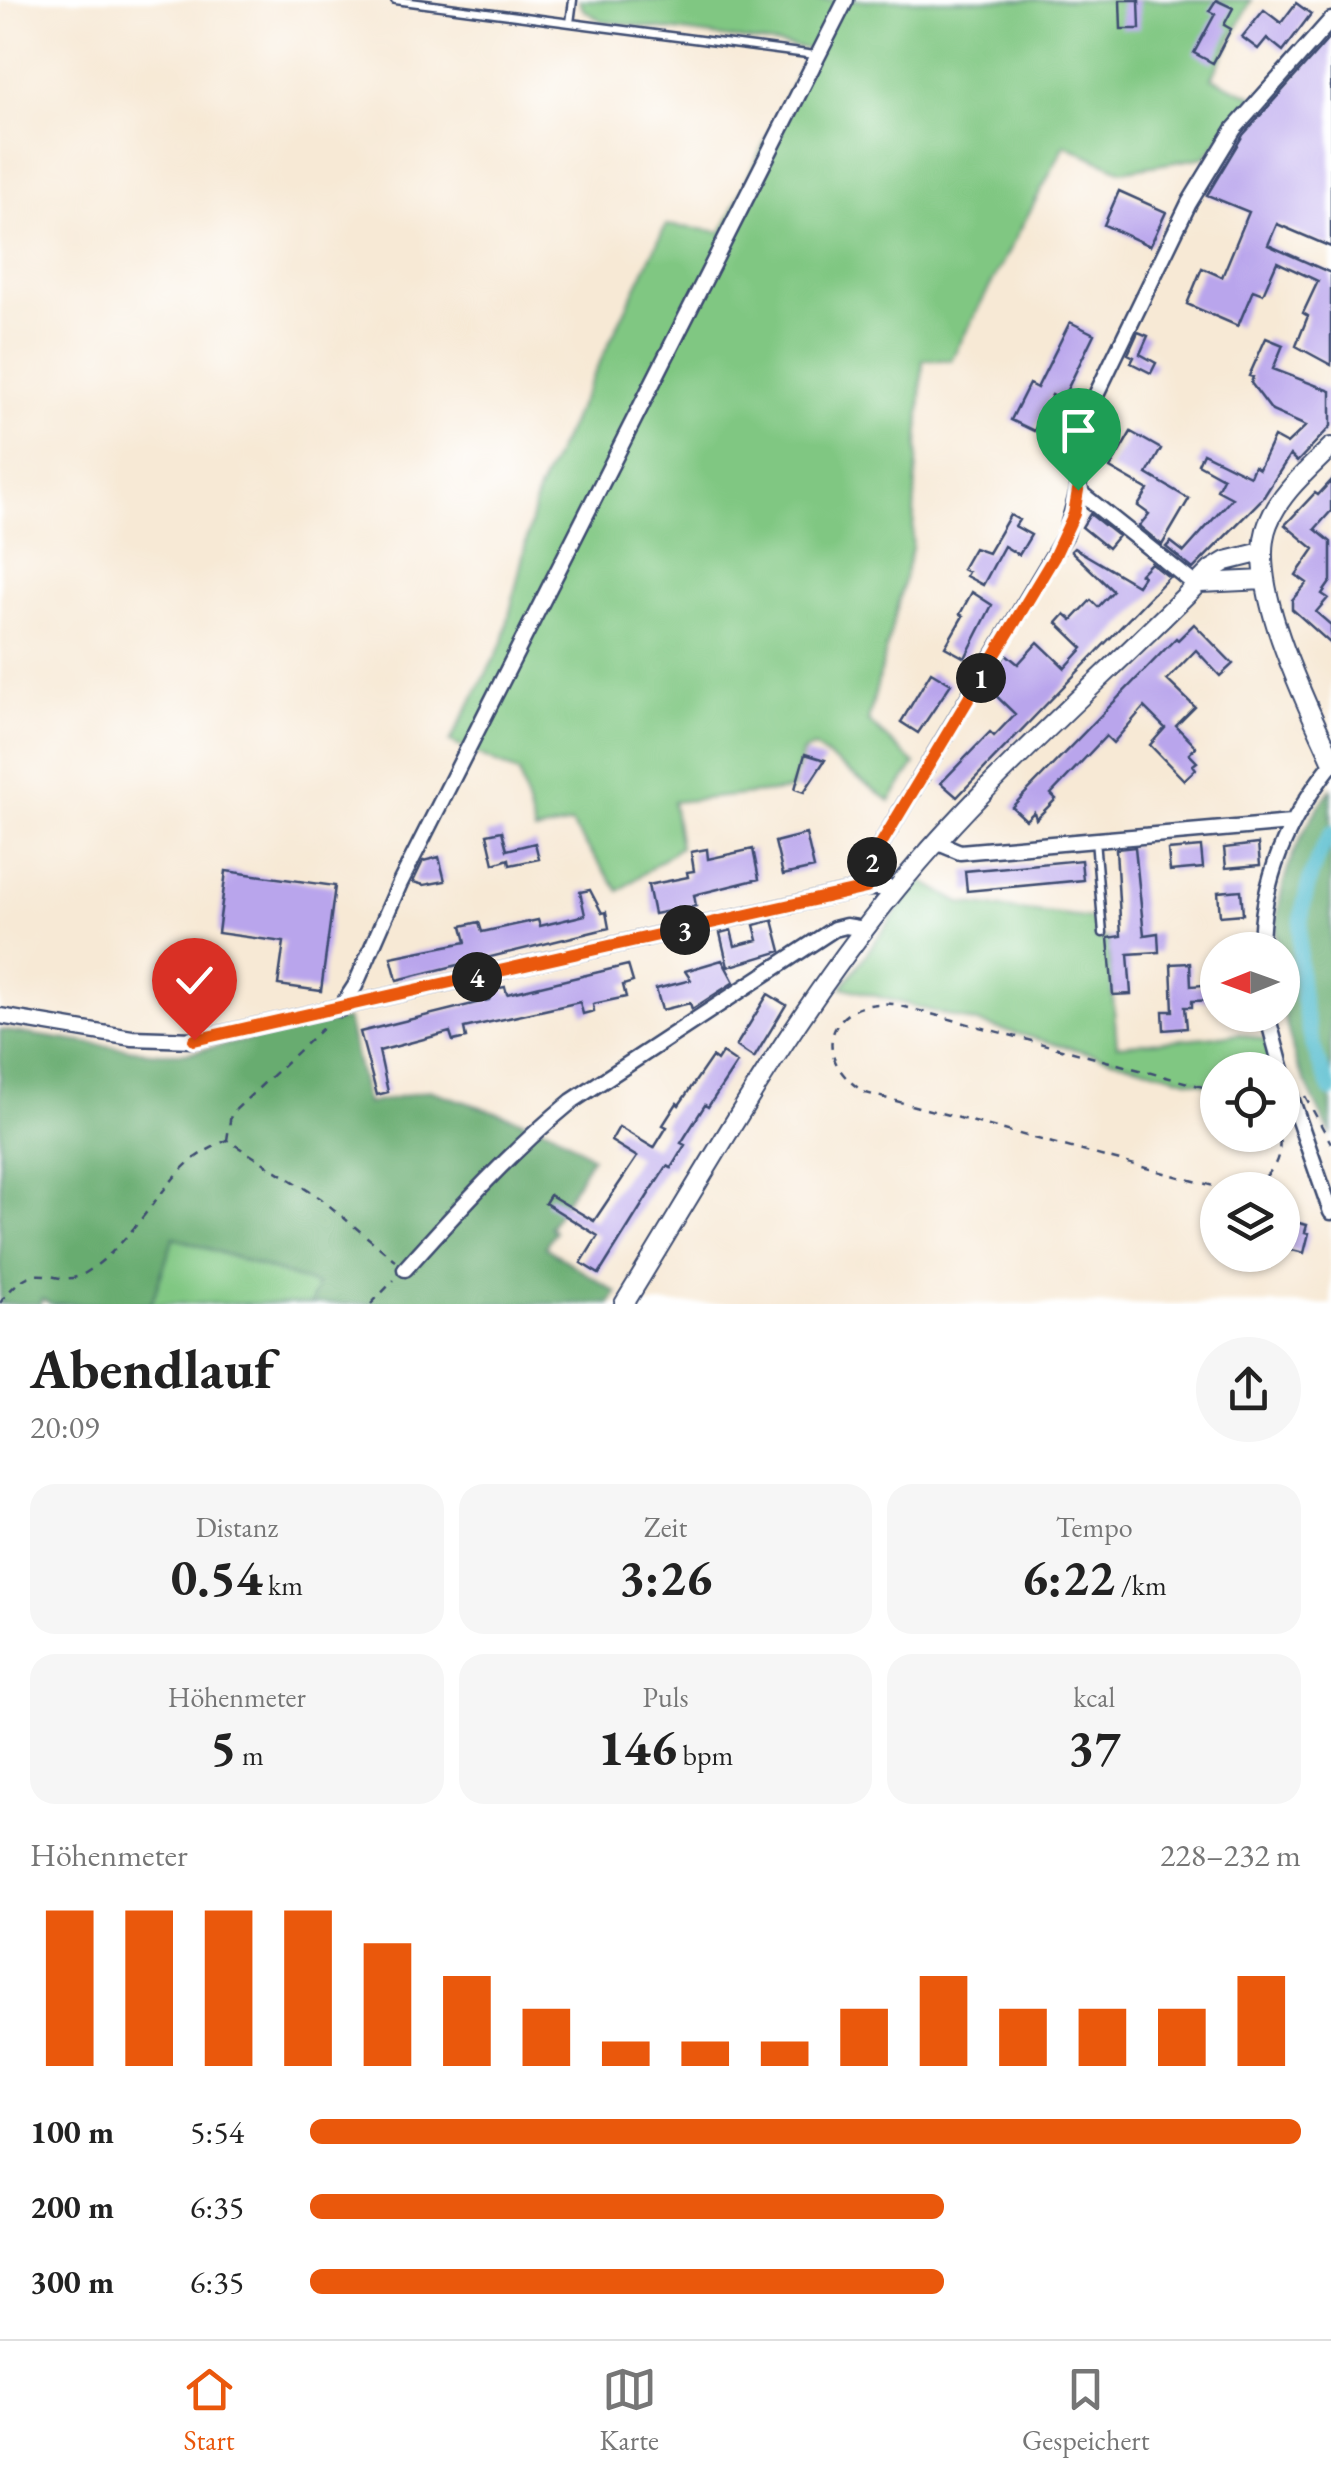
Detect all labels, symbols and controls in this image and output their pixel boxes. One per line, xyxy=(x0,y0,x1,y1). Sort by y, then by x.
pin xyxy=(1036,388,1121,491)
icon: arrive xyxy=(1051,403,1106,458)
pin: 1 xyxy=(956,653,1006,703)
text: 1 xyxy=(974,660,988,696)
pin: 2 xyxy=(847,837,897,887)
text: 2 xyxy=(865,844,879,880)
pin: 3 xyxy=(660,905,710,955)
text: 3 xyxy=(678,912,692,948)
north arrow xyxy=(1200,932,1300,1032)
map controls xyxy=(1200,932,1300,1272)
pin xyxy=(152,938,237,1041)
pin: 4 xyxy=(452,952,502,1002)
icon: check xyxy=(167,953,222,1008)
text: 4 xyxy=(470,959,484,995)
button: locate xyxy=(1200,1052,1300,1152)
button: layers xyxy=(1200,1172,1300,1272)
text: Abendlauf xyxy=(30,1333,274,1404)
button: share xyxy=(1196,1337,1301,1442)
text: 20:09 xyxy=(30,1406,99,1448)
text: Distanz xyxy=(196,1509,278,1545)
text: Zeit xyxy=(644,1509,687,1545)
text: Tempo xyxy=(1056,1509,1133,1545)
text: 0.54 xyxy=(171,1545,262,1610)
text: 3:26 xyxy=(619,1545,712,1610)
text: 6:22 xyxy=(1022,1545,1115,1610)
text: km xyxy=(262,1567,303,1603)
text: /km xyxy=(1115,1567,1167,1603)
text: Höhenmeter xyxy=(168,1679,306,1715)
text: Puls xyxy=(643,1679,688,1715)
text: kcal xyxy=(1073,1679,1115,1715)
text: 5 xyxy=(210,1715,236,1780)
text: 146 xyxy=(598,1715,677,1780)
text: 37 xyxy=(1068,1715,1121,1780)
text: m xyxy=(236,1737,264,1773)
text: bpm xyxy=(677,1737,733,1773)
text: Höhenmeter xyxy=(30,1834,188,1876)
text: 228–232 m xyxy=(1160,1834,1301,1876)
text: 100 m xyxy=(30,2111,114,2153)
text: 5:54 xyxy=(190,2111,244,2153)
text: 200 m xyxy=(30,2186,114,2228)
text: 6:35 xyxy=(190,2186,244,2228)
text: 300 m xyxy=(30,2261,114,2303)
text: 6:35 xyxy=(190,2261,244,2303)
tab: Start xyxy=(182,2362,237,2458)
tab: Karte xyxy=(600,2362,659,2458)
tab: Gespeichert xyxy=(1022,2362,1149,2458)

